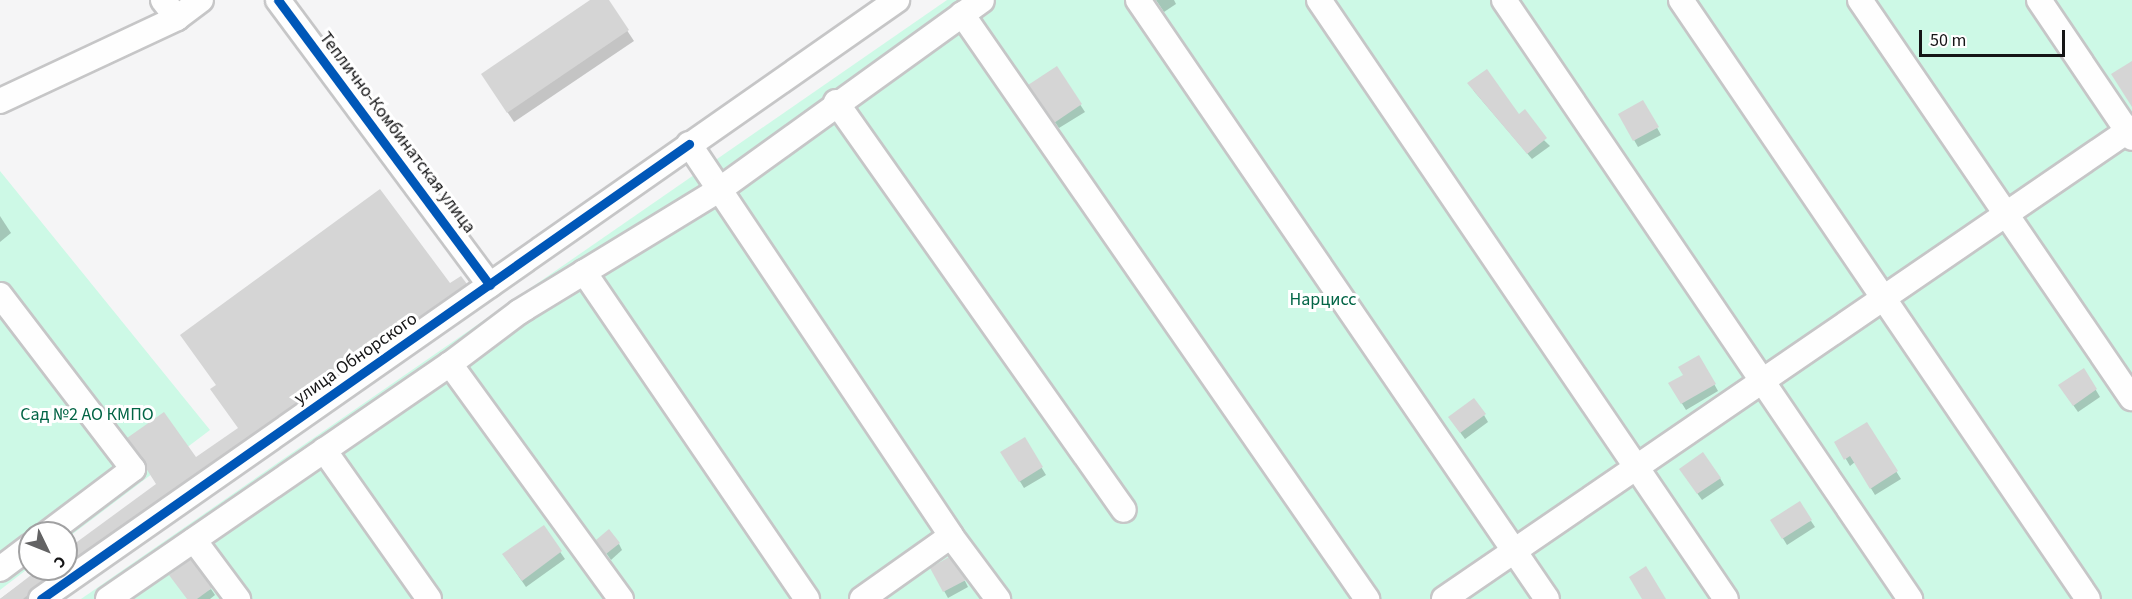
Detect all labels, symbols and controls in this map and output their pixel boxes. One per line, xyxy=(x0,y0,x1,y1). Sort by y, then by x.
scale bar xyxy=(1922,18,2068,56)
street label: Теплично-Комбинатская улица xyxy=(314,28,480,238)
text: 50 m xyxy=(1930,28,1966,53)
park label: Нарцисс xyxy=(1289,289,1357,311)
street label: улица Обнорского xyxy=(290,308,422,410)
park label: Сад №2 АО КМПО xyxy=(20,404,154,426)
north arrow xyxy=(18,521,78,581)
text: С xyxy=(48,551,71,573)

